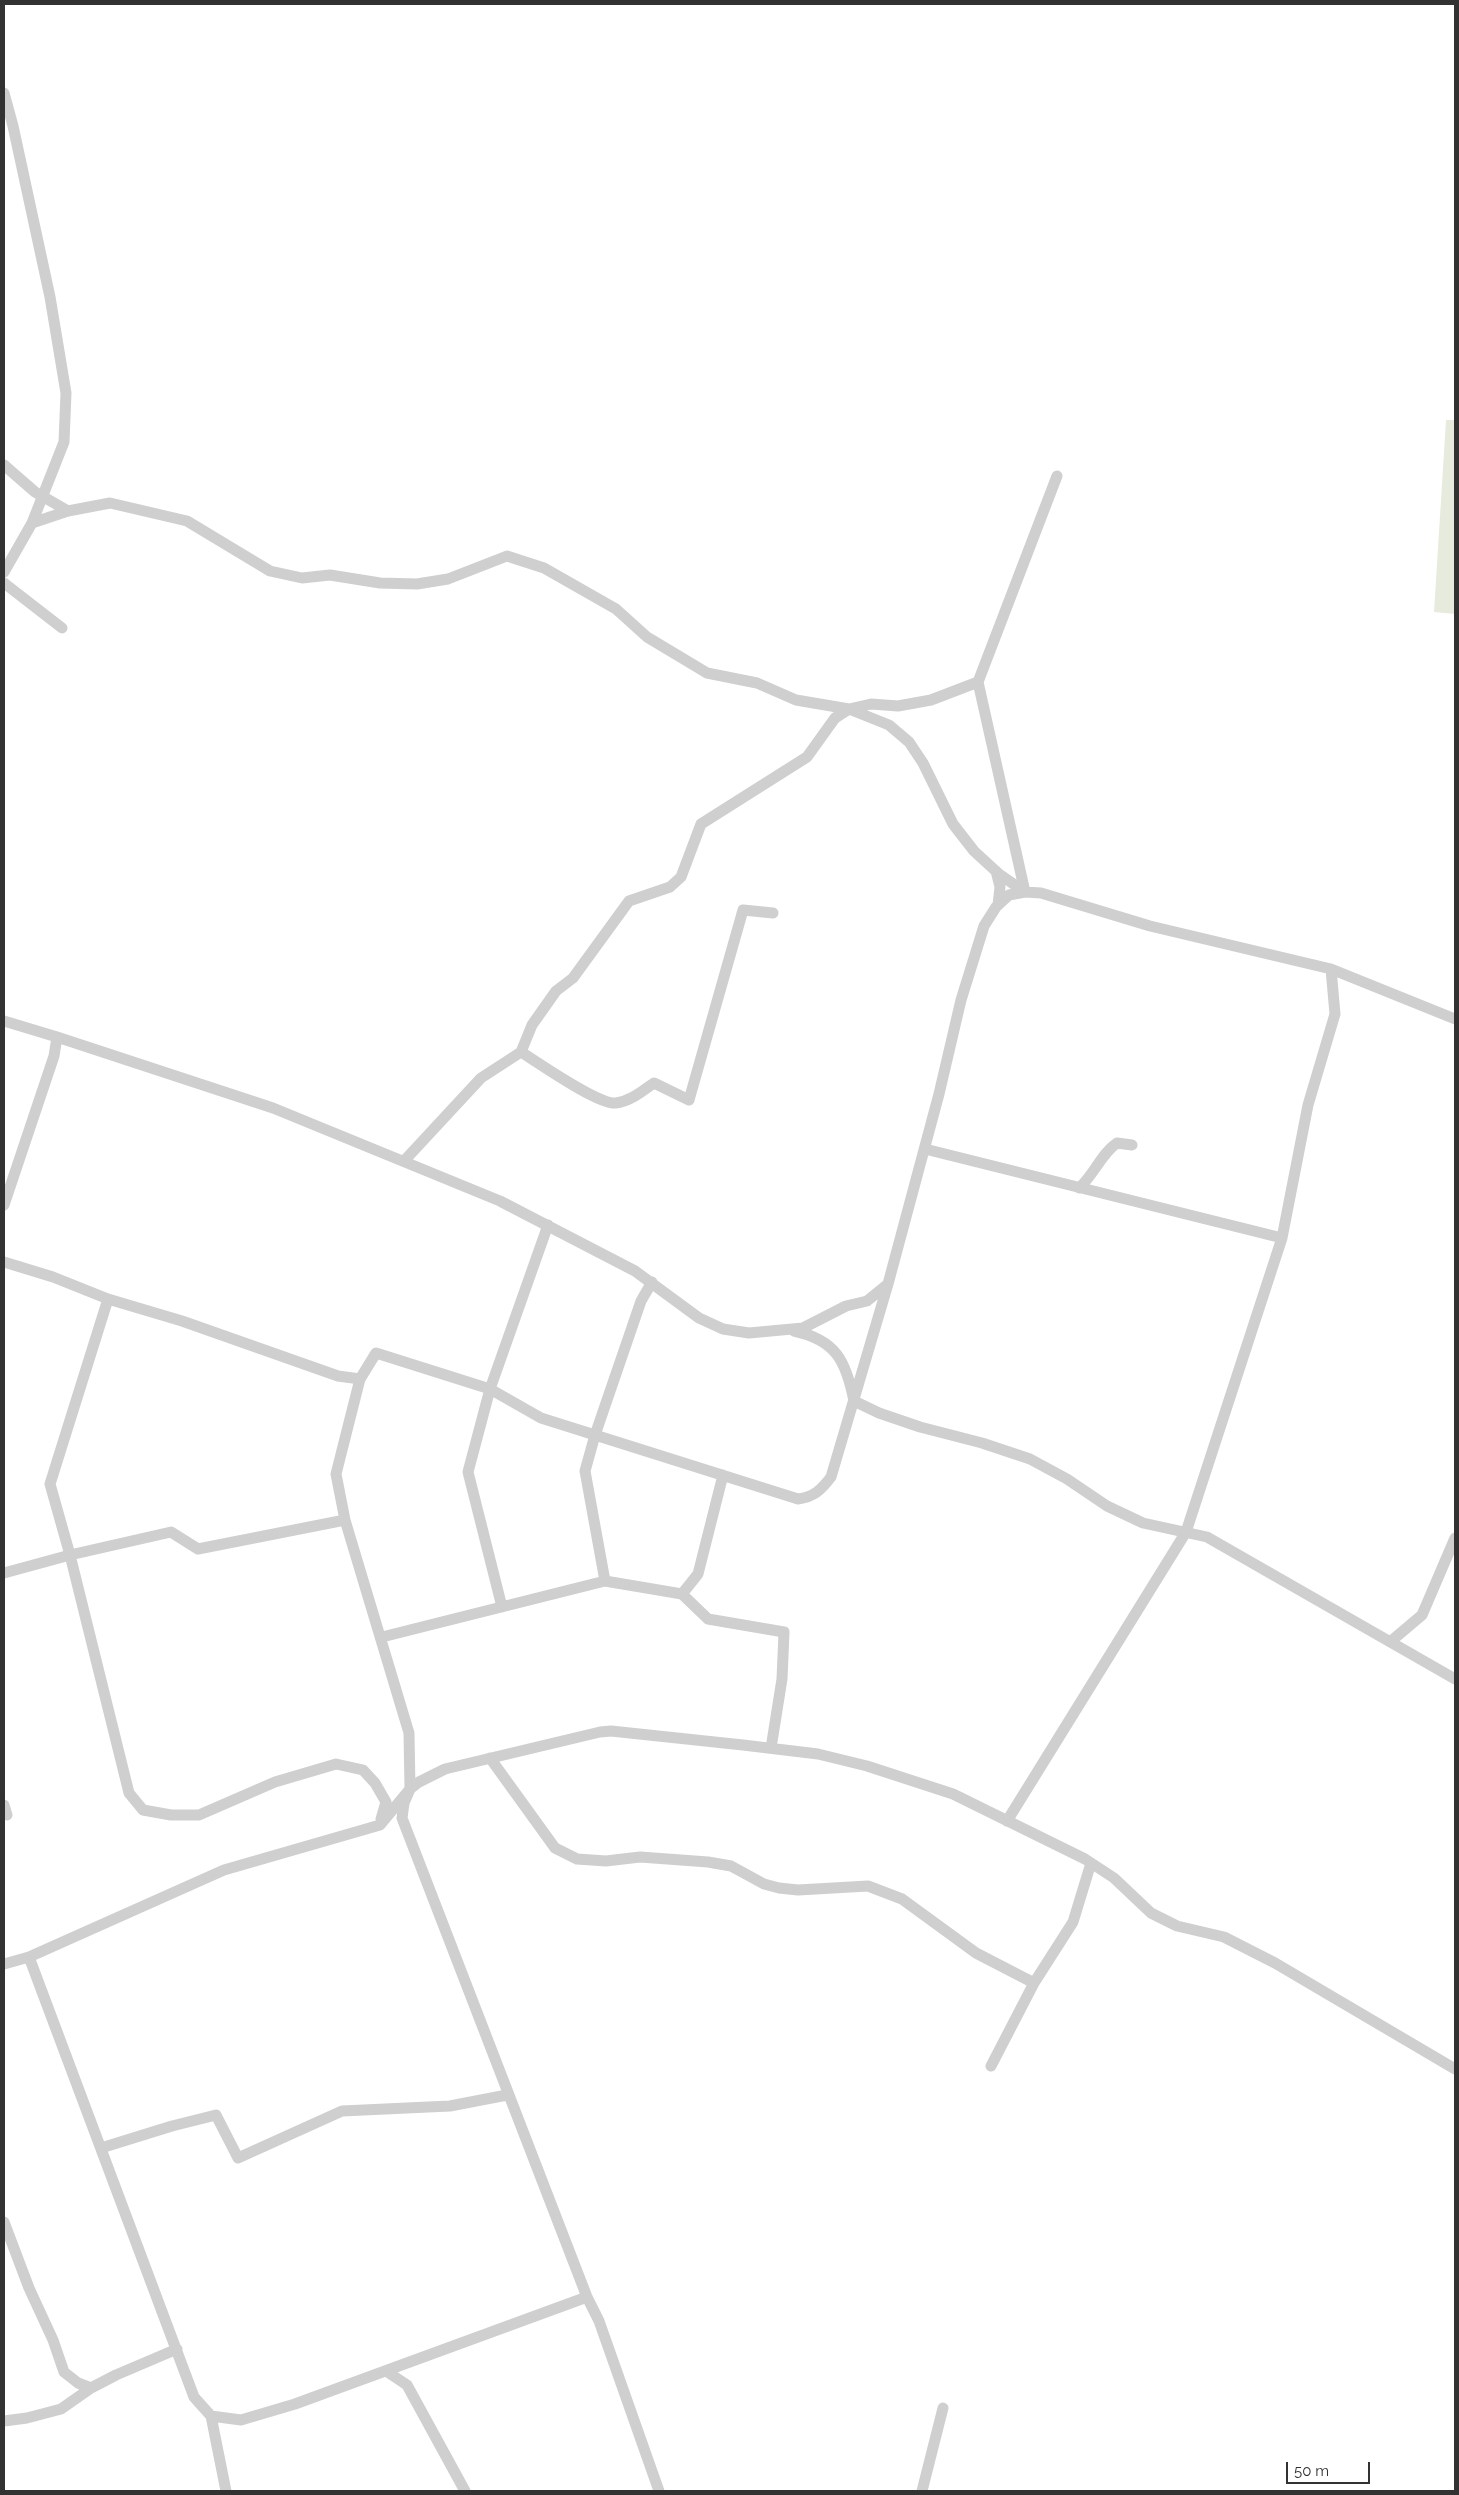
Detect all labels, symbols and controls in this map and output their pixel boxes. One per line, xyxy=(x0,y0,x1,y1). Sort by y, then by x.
scale bar xyxy=(1289,2452,1373,2484)
text: 50 m xyxy=(1294,2462,1329,2480)

